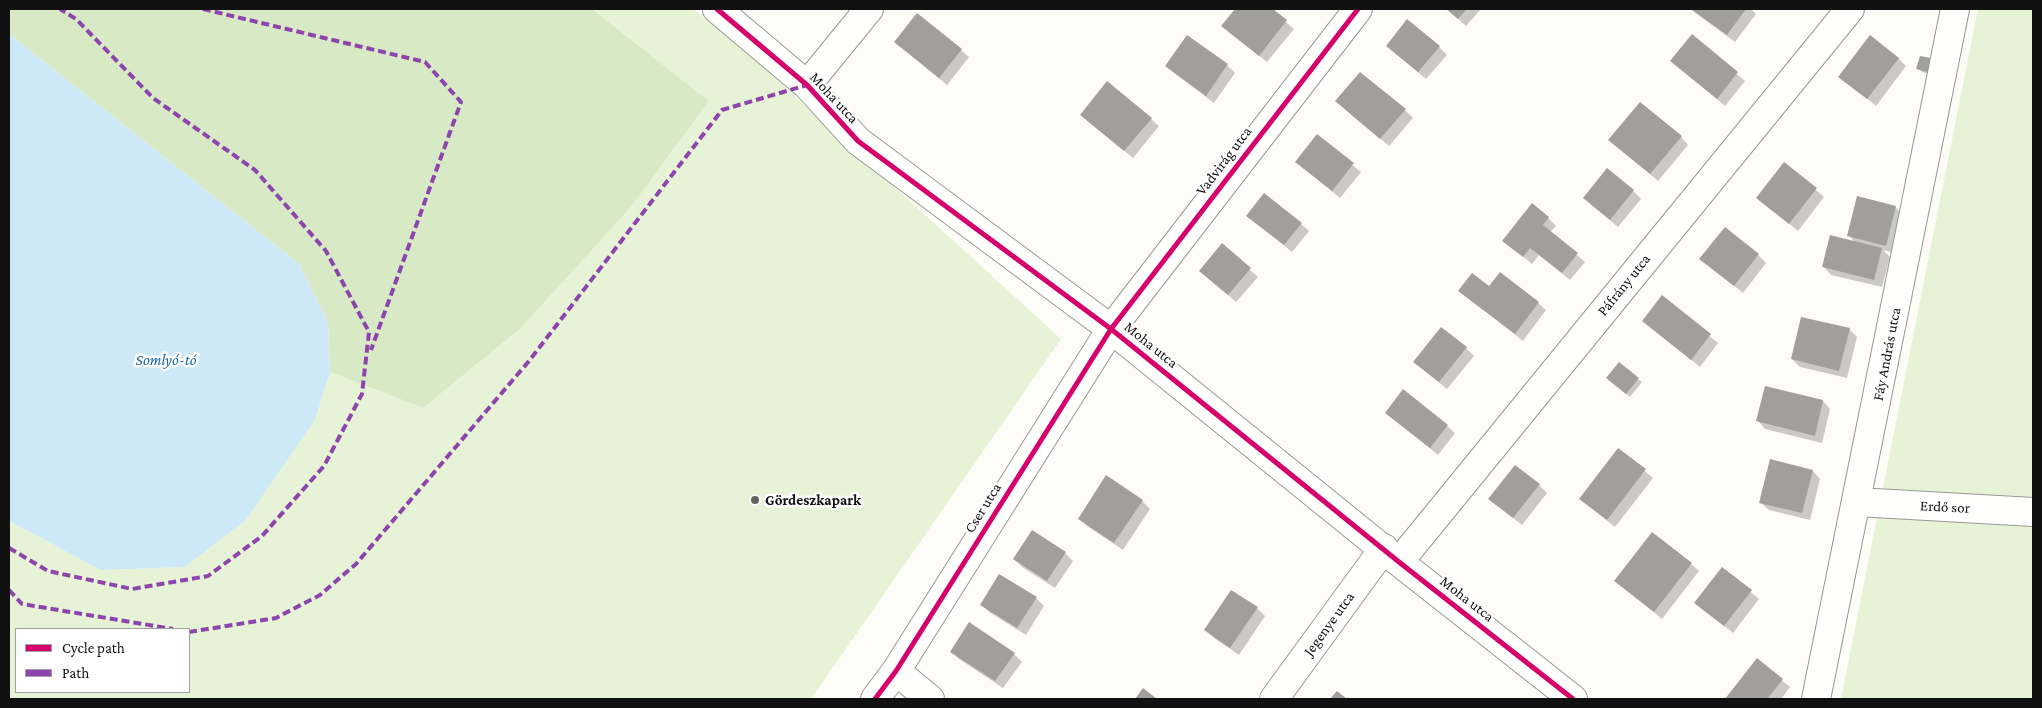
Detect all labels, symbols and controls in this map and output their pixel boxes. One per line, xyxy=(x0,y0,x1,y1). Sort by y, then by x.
street label: Moha utca xyxy=(806,69,862,127)
street label: Vadvirág utca xyxy=(1192,123,1256,199)
street label: Páfrány utca xyxy=(1594,250,1654,320)
street label: Fáy András utca xyxy=(1869,306,1905,402)
street label: Moha utca xyxy=(1121,318,1181,372)
water label: Somlyó-tó xyxy=(136,350,196,370)
street label: Cser utca xyxy=(961,480,1005,536)
place label: Gördeszkapark xyxy=(765,491,861,509)
marker: Gördeszkapark xyxy=(749,494,761,506)
street label: Erdő sor xyxy=(1920,497,1970,517)
street label: Moha utca xyxy=(1436,572,1498,626)
street label: Jegenye utca xyxy=(1300,588,1358,660)
legend xyxy=(15,628,190,693)
text: Cycle path xyxy=(62,640,125,656)
text: Path xyxy=(62,665,89,681)

